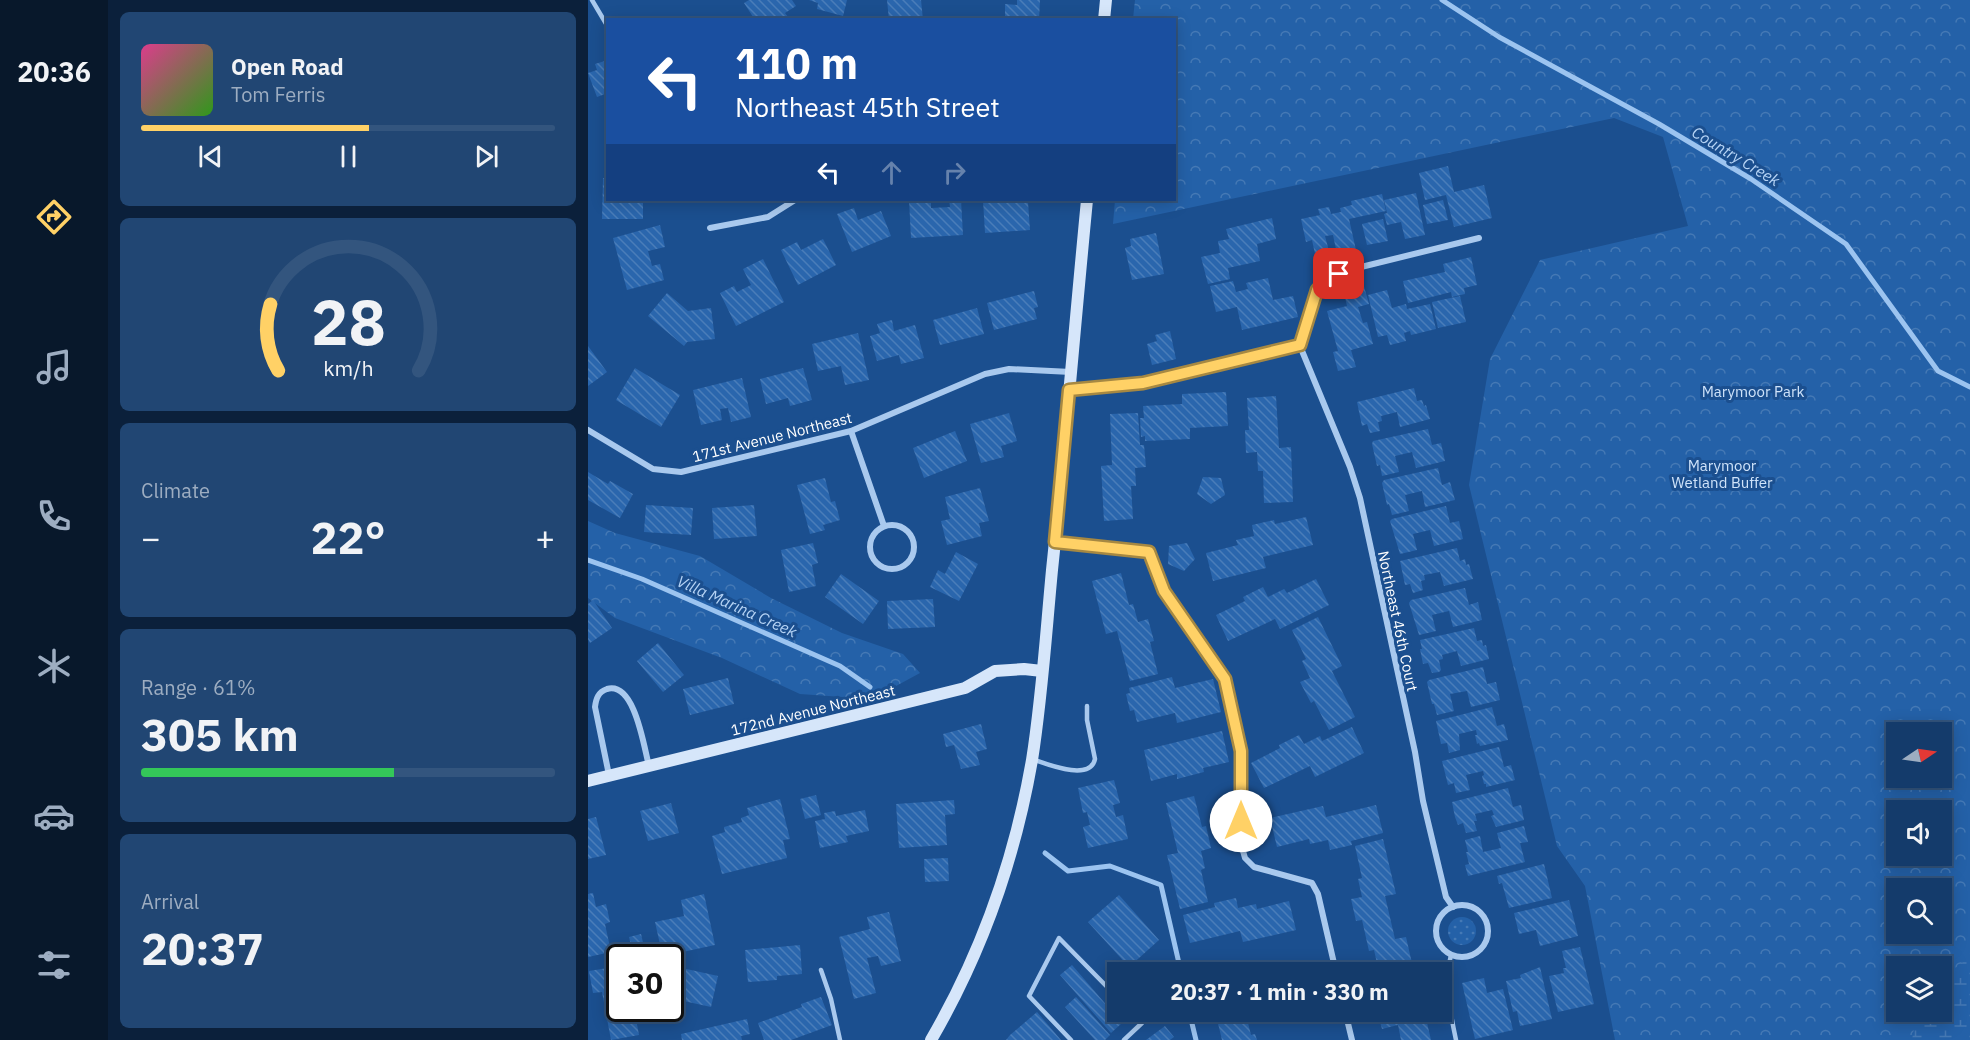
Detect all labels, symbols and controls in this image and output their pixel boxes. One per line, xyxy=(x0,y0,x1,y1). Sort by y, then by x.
text: 110 m xyxy=(735,36,858,91)
icon: left xyxy=(636,42,714,120)
text: Open Road xyxy=(231,52,344,81)
text: 20:36 xyxy=(17,54,91,89)
text: Tom Ferris xyxy=(231,81,326,108)
text: Northeast 45th Street xyxy=(735,89,1000,124)
water label: Country Creek xyxy=(1688,122,1784,190)
icon: previous xyxy=(194,140,227,173)
icon: pause xyxy=(332,140,365,173)
icon: next xyxy=(470,140,503,173)
icon: left xyxy=(812,156,845,189)
icon: ahead xyxy=(875,156,908,189)
icon: right xyxy=(938,156,971,189)
icon: directions xyxy=(33,196,75,238)
pin xyxy=(1313,248,1364,299)
icon: arrive xyxy=(1322,257,1355,290)
text: 28 xyxy=(311,282,385,363)
icon: music xyxy=(33,346,75,388)
text: km/h xyxy=(323,355,373,383)
park label: Marymoor Park xyxy=(1702,382,1804,401)
street label: 171st Avenue Northeast xyxy=(690,408,854,466)
park label: Marymoor Wetland Buffer xyxy=(1671,456,1773,492)
text: Climate xyxy=(141,477,210,504)
icon: phone xyxy=(33,495,75,537)
text: 22° xyxy=(310,508,386,566)
text: − xyxy=(141,516,161,559)
text: + xyxy=(535,516,555,559)
street label: Northeast 46th Court xyxy=(1374,549,1422,693)
water label: Villa Marina Creek xyxy=(674,571,801,642)
icon: climate xyxy=(33,645,75,687)
text: Range · 61% xyxy=(141,674,256,701)
street label: 172nd Avenue Northeast xyxy=(729,680,897,740)
text: 305 km xyxy=(141,705,299,763)
north arrow xyxy=(1886,722,1952,788)
map controls xyxy=(1886,722,1952,1022)
position arrow xyxy=(1209,789,1273,853)
icon: car xyxy=(33,795,75,837)
button: sound xyxy=(1886,800,1952,866)
button: search xyxy=(1886,878,1952,944)
text: Arrival xyxy=(141,888,199,915)
text: 20:37 xyxy=(141,919,264,977)
icon: filters xyxy=(33,944,75,986)
speed limit sign: 30 xyxy=(606,944,684,1022)
button: layers xyxy=(1886,956,1952,1022)
text: 20:37 · 1 min · 330 m xyxy=(1170,977,1389,1006)

